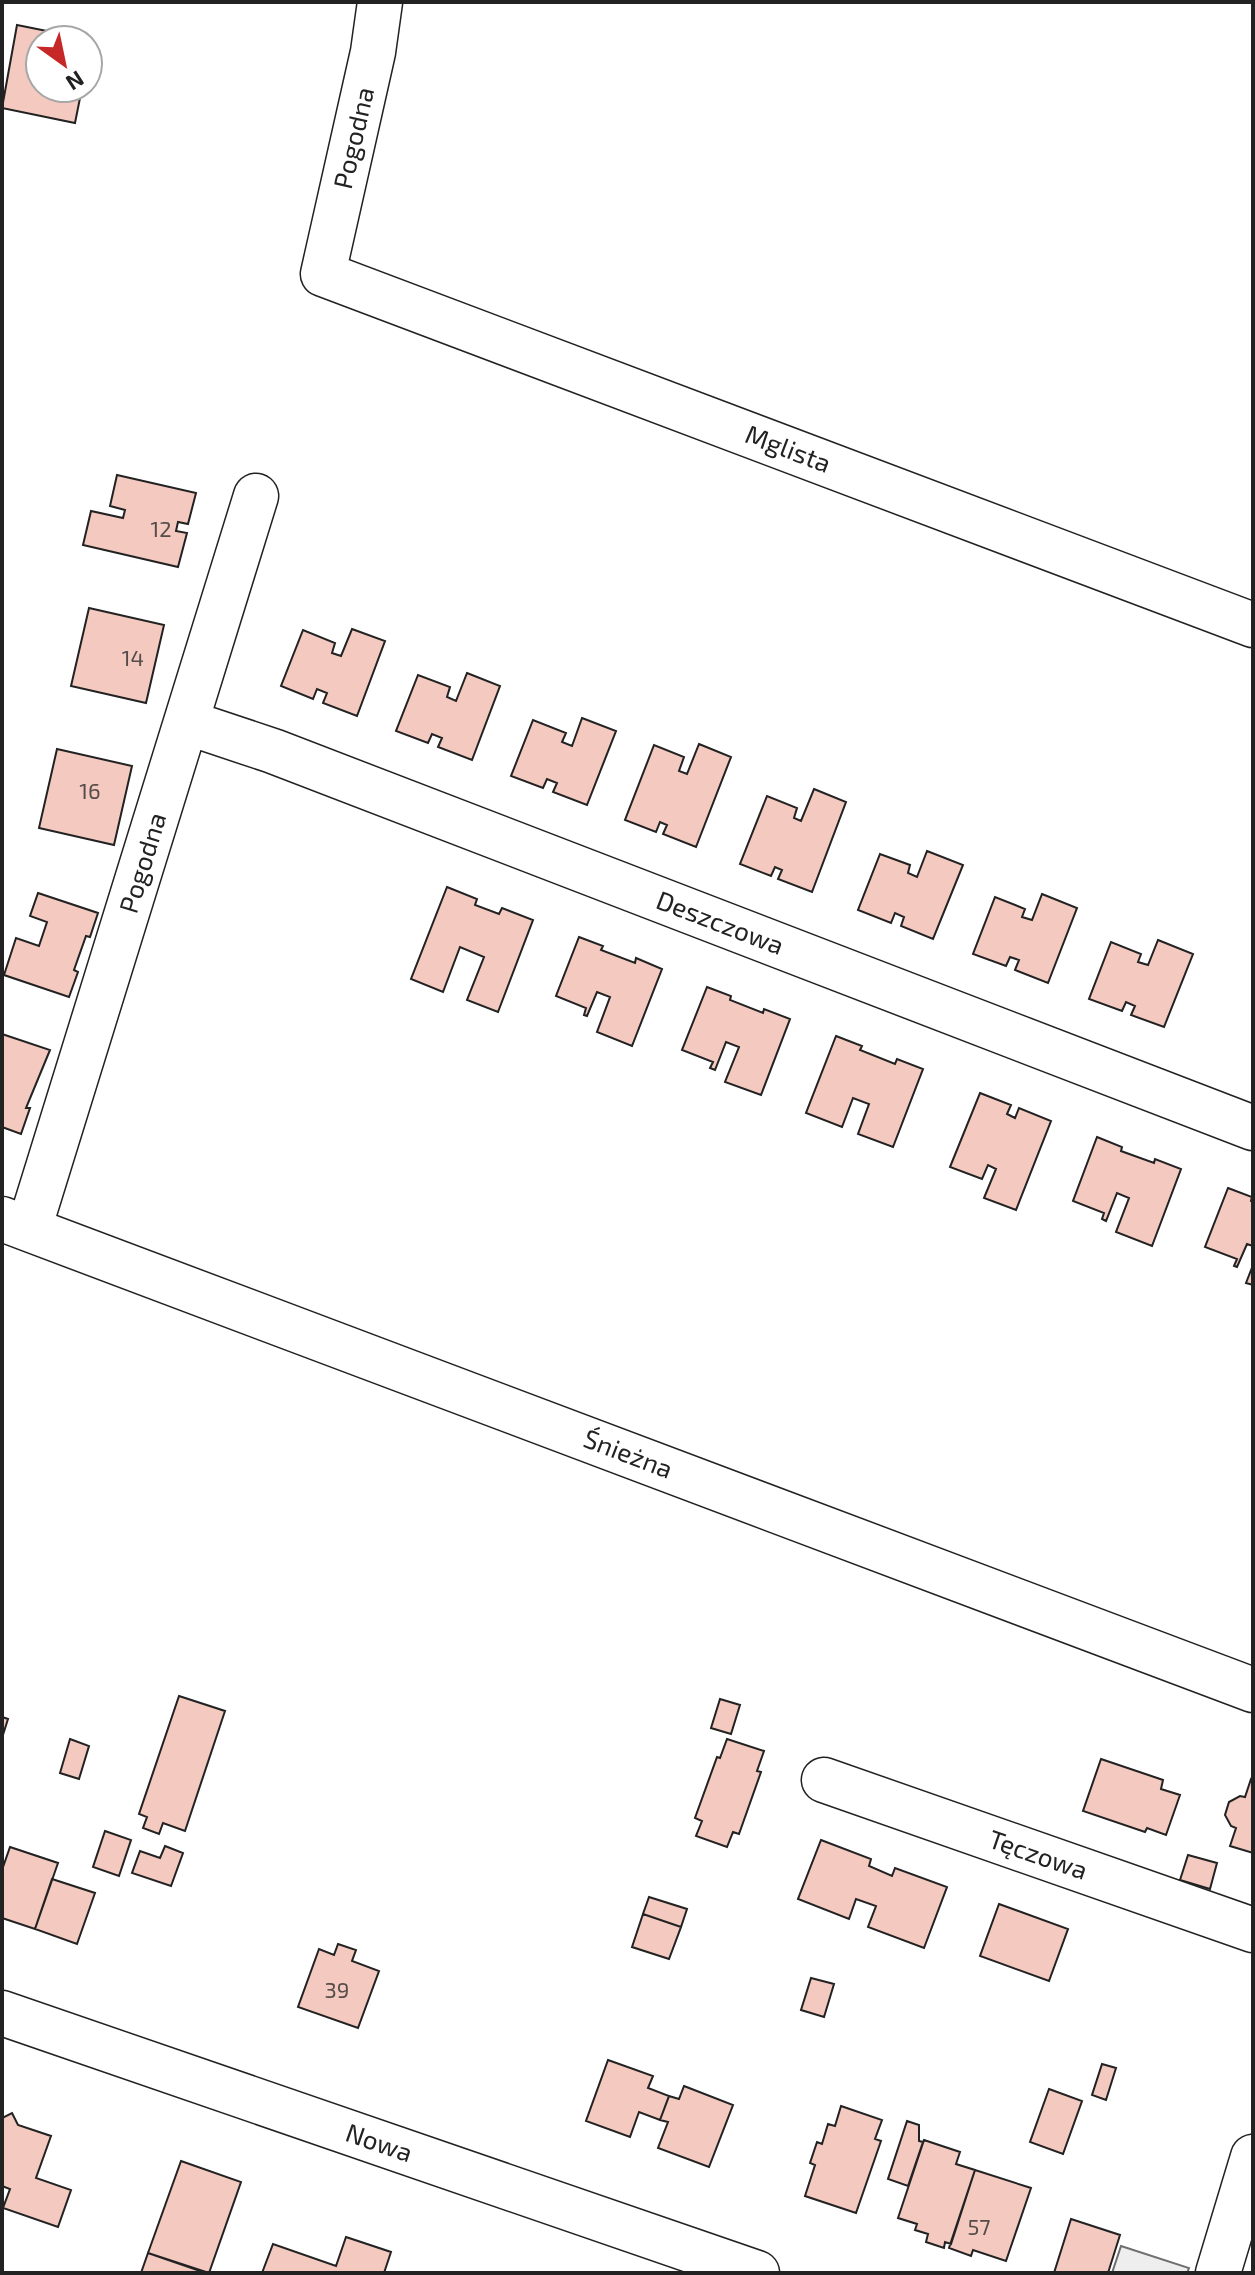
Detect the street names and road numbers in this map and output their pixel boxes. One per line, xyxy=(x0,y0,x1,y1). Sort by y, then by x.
street label: Pogodna xyxy=(326,84,379,192)
street label: Mglista xyxy=(741,417,836,478)
street label: Pogodna xyxy=(112,809,172,917)
street label: Deszczowa xyxy=(652,883,789,960)
street label: Śnieżna xyxy=(580,1422,677,1484)
street label: Tęczowa xyxy=(985,1822,1092,1885)
street label: Nowa xyxy=(342,2116,417,2167)

